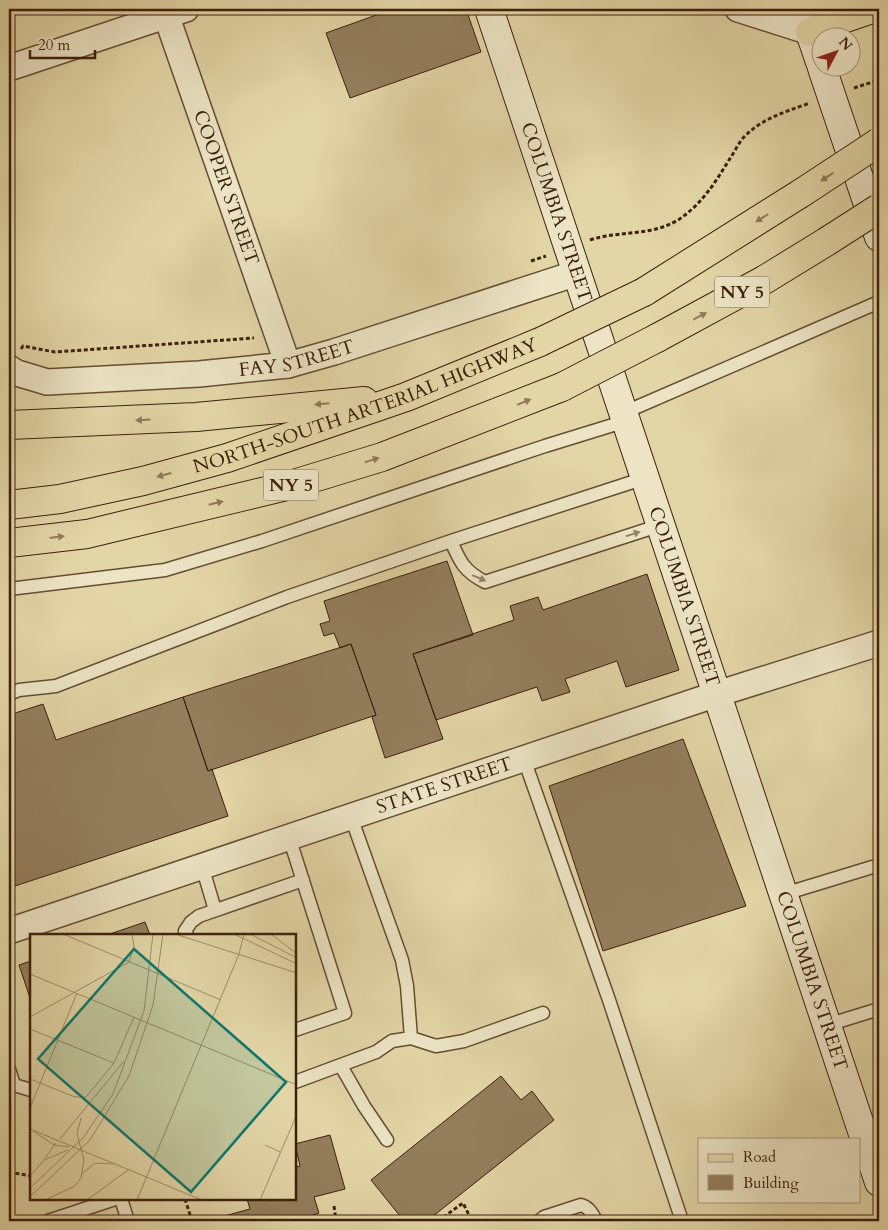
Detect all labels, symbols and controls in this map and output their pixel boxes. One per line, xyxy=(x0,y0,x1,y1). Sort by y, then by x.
scale bar xyxy=(30,28,95,60)
north arrow xyxy=(810,28,860,78)
text: N xyxy=(834,33,857,55)
text: 20 m xyxy=(38,35,70,55)
street label: COOPER STREET xyxy=(187,106,265,269)
street label: COLUMBIA STREET xyxy=(515,119,599,305)
one-way arrow xyxy=(820,172,833,181)
one-way arrow xyxy=(755,213,769,223)
road number: NY 5 xyxy=(714,276,770,308)
one-way arrow xyxy=(694,311,707,320)
street label: NORTH-SOUTH ARTERIAL HIGHWAY xyxy=(190,331,542,480)
street label: FAY STREET xyxy=(238,333,358,383)
one-way arrow xyxy=(517,398,532,406)
one-way arrow xyxy=(314,400,330,408)
one-way arrow xyxy=(135,417,151,425)
one-way arrow xyxy=(365,456,380,463)
road number: NY 5 xyxy=(264,470,318,500)
one-way arrow xyxy=(157,471,172,479)
one-way arrow xyxy=(208,499,223,507)
street label: COLUMBIA STREET xyxy=(642,503,726,690)
one-way arrow xyxy=(626,530,641,537)
one-way arrow xyxy=(49,533,65,541)
one-way arrow xyxy=(472,574,486,582)
street label: STATE STREET xyxy=(373,750,516,820)
street label: COLUMBIA STREET xyxy=(770,887,854,1074)
inset map xyxy=(30,934,296,1200)
legend xyxy=(698,1138,860,1202)
text: Road xyxy=(743,1147,776,1167)
text: Building xyxy=(743,1173,799,1193)

